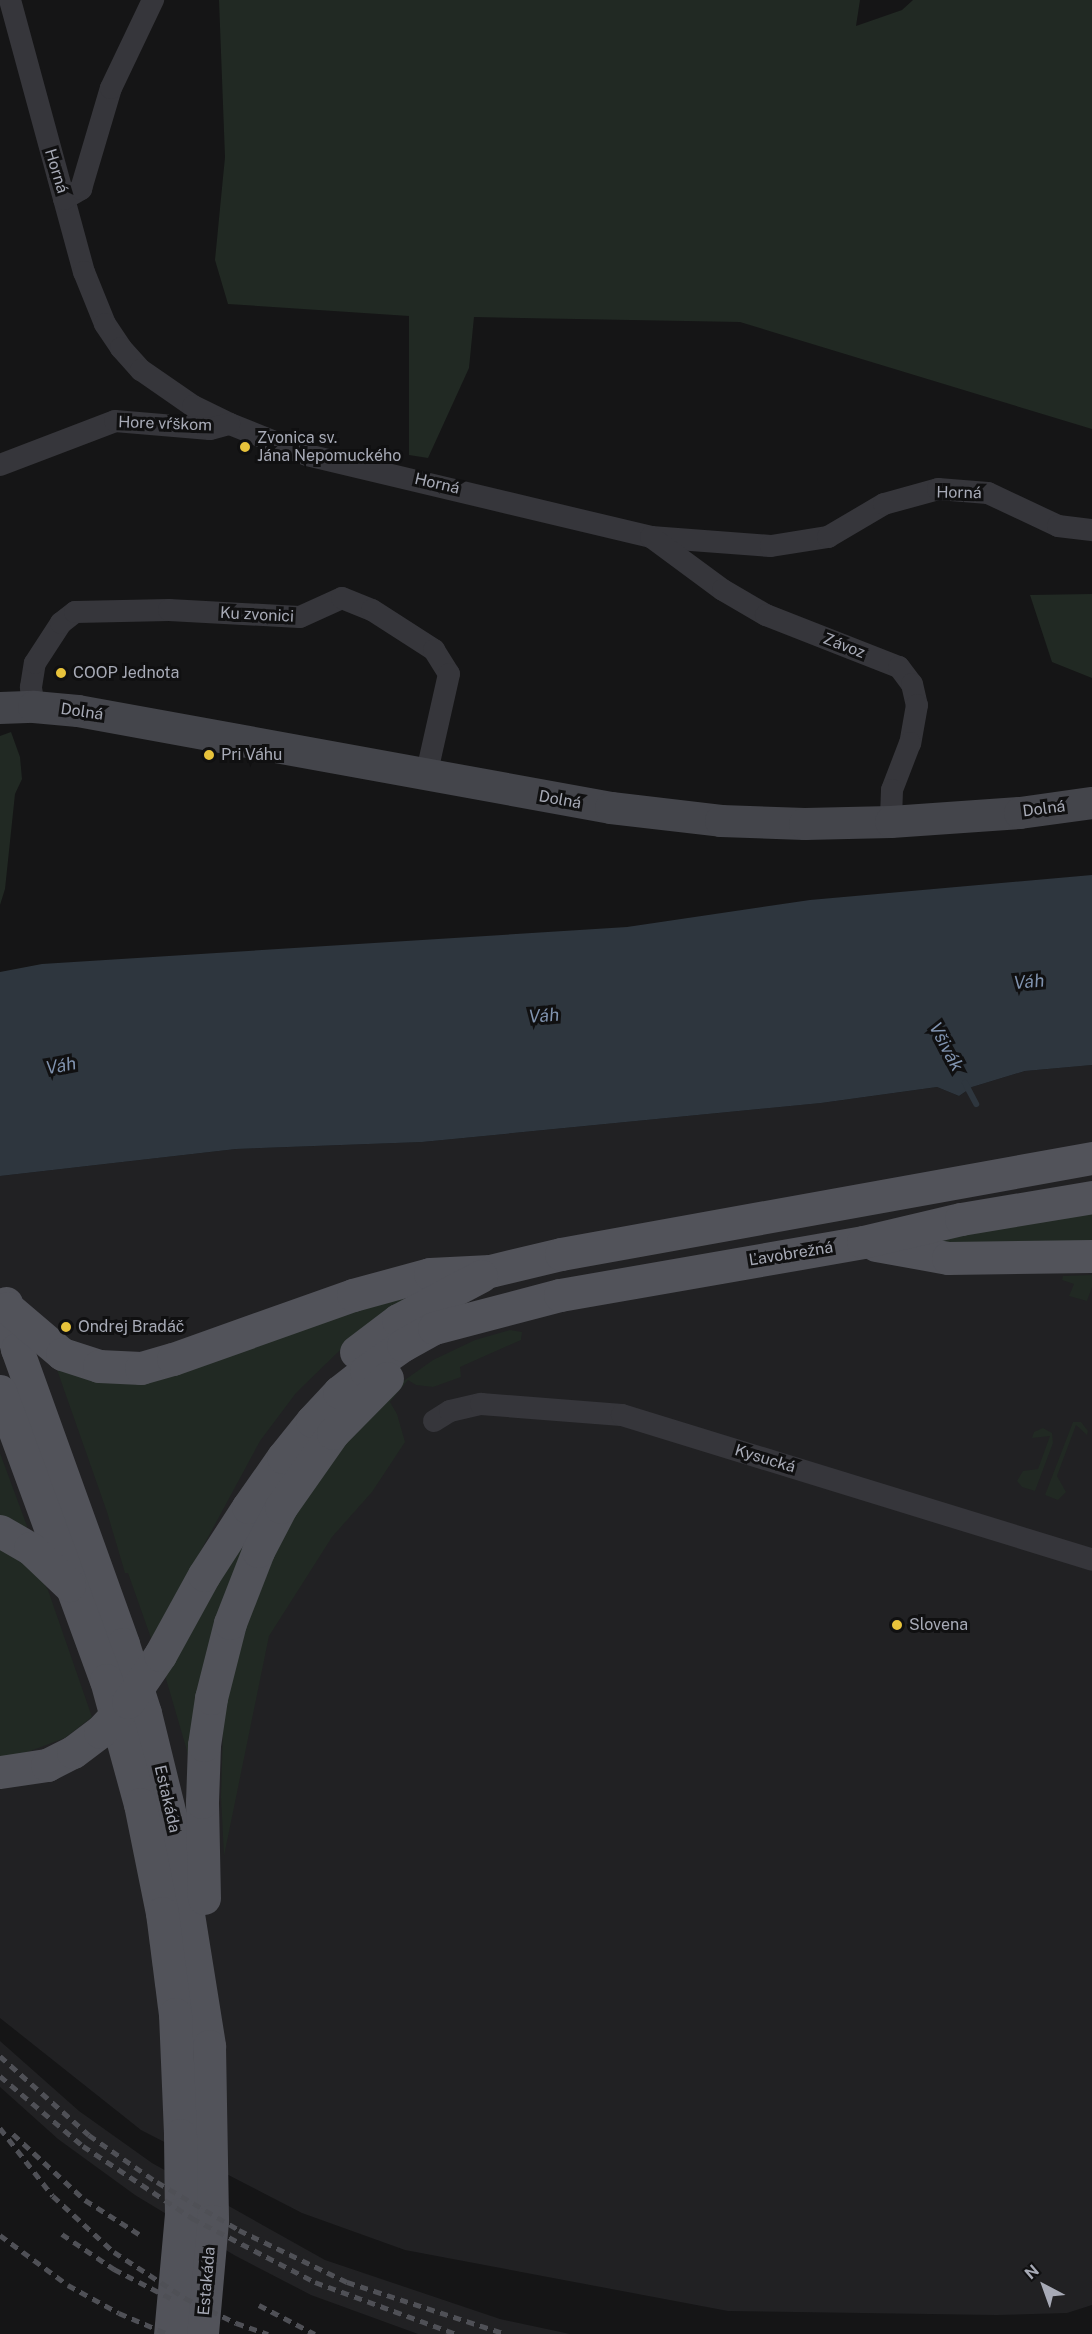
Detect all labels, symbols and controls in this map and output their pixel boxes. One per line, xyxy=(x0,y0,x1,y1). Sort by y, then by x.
street label: Horná xyxy=(40,146,72,196)
street label: Hore vŕškom xyxy=(118,413,212,435)
place label: Zvonica sv. Jána Nepomuckého xyxy=(257,428,401,466)
marker: Zvonica sv. Jána Nepomuckého xyxy=(238,440,252,454)
street label: Horná xyxy=(413,470,461,498)
street label: Horná xyxy=(936,483,982,503)
street label: Ku zvonici xyxy=(220,603,294,627)
street label: Závoz xyxy=(820,629,868,663)
place label: COOP Jednota xyxy=(73,663,179,683)
marker: COOP Jednota xyxy=(54,666,68,680)
street label: Dolná xyxy=(59,700,105,724)
place label: Pri Váhu xyxy=(221,745,283,765)
marker: Pri Váhu xyxy=(202,748,216,762)
street label: Dolná xyxy=(537,787,583,813)
street label: Dolná xyxy=(1022,797,1066,821)
water label: Váh xyxy=(1013,970,1045,994)
water label: Váh xyxy=(528,1004,560,1028)
water label: Všivák xyxy=(924,1019,968,1075)
water label: Váh xyxy=(44,1053,78,1079)
street label: Ľavobrežná xyxy=(748,1238,834,1270)
place label: Ondrej Bradáč xyxy=(78,1317,184,1337)
marker: Ondrej Bradáč xyxy=(59,1320,73,1334)
street label: Kysucká xyxy=(732,1441,798,1477)
place label: Slovena xyxy=(909,1615,968,1635)
marker: Slovena xyxy=(890,1618,904,1632)
street label: Estakáda xyxy=(150,1763,184,1835)
street label: Estakáda xyxy=(194,2246,220,2316)
north arrow xyxy=(1014,2256,1074,2316)
text: N xyxy=(1021,2261,1043,2283)

